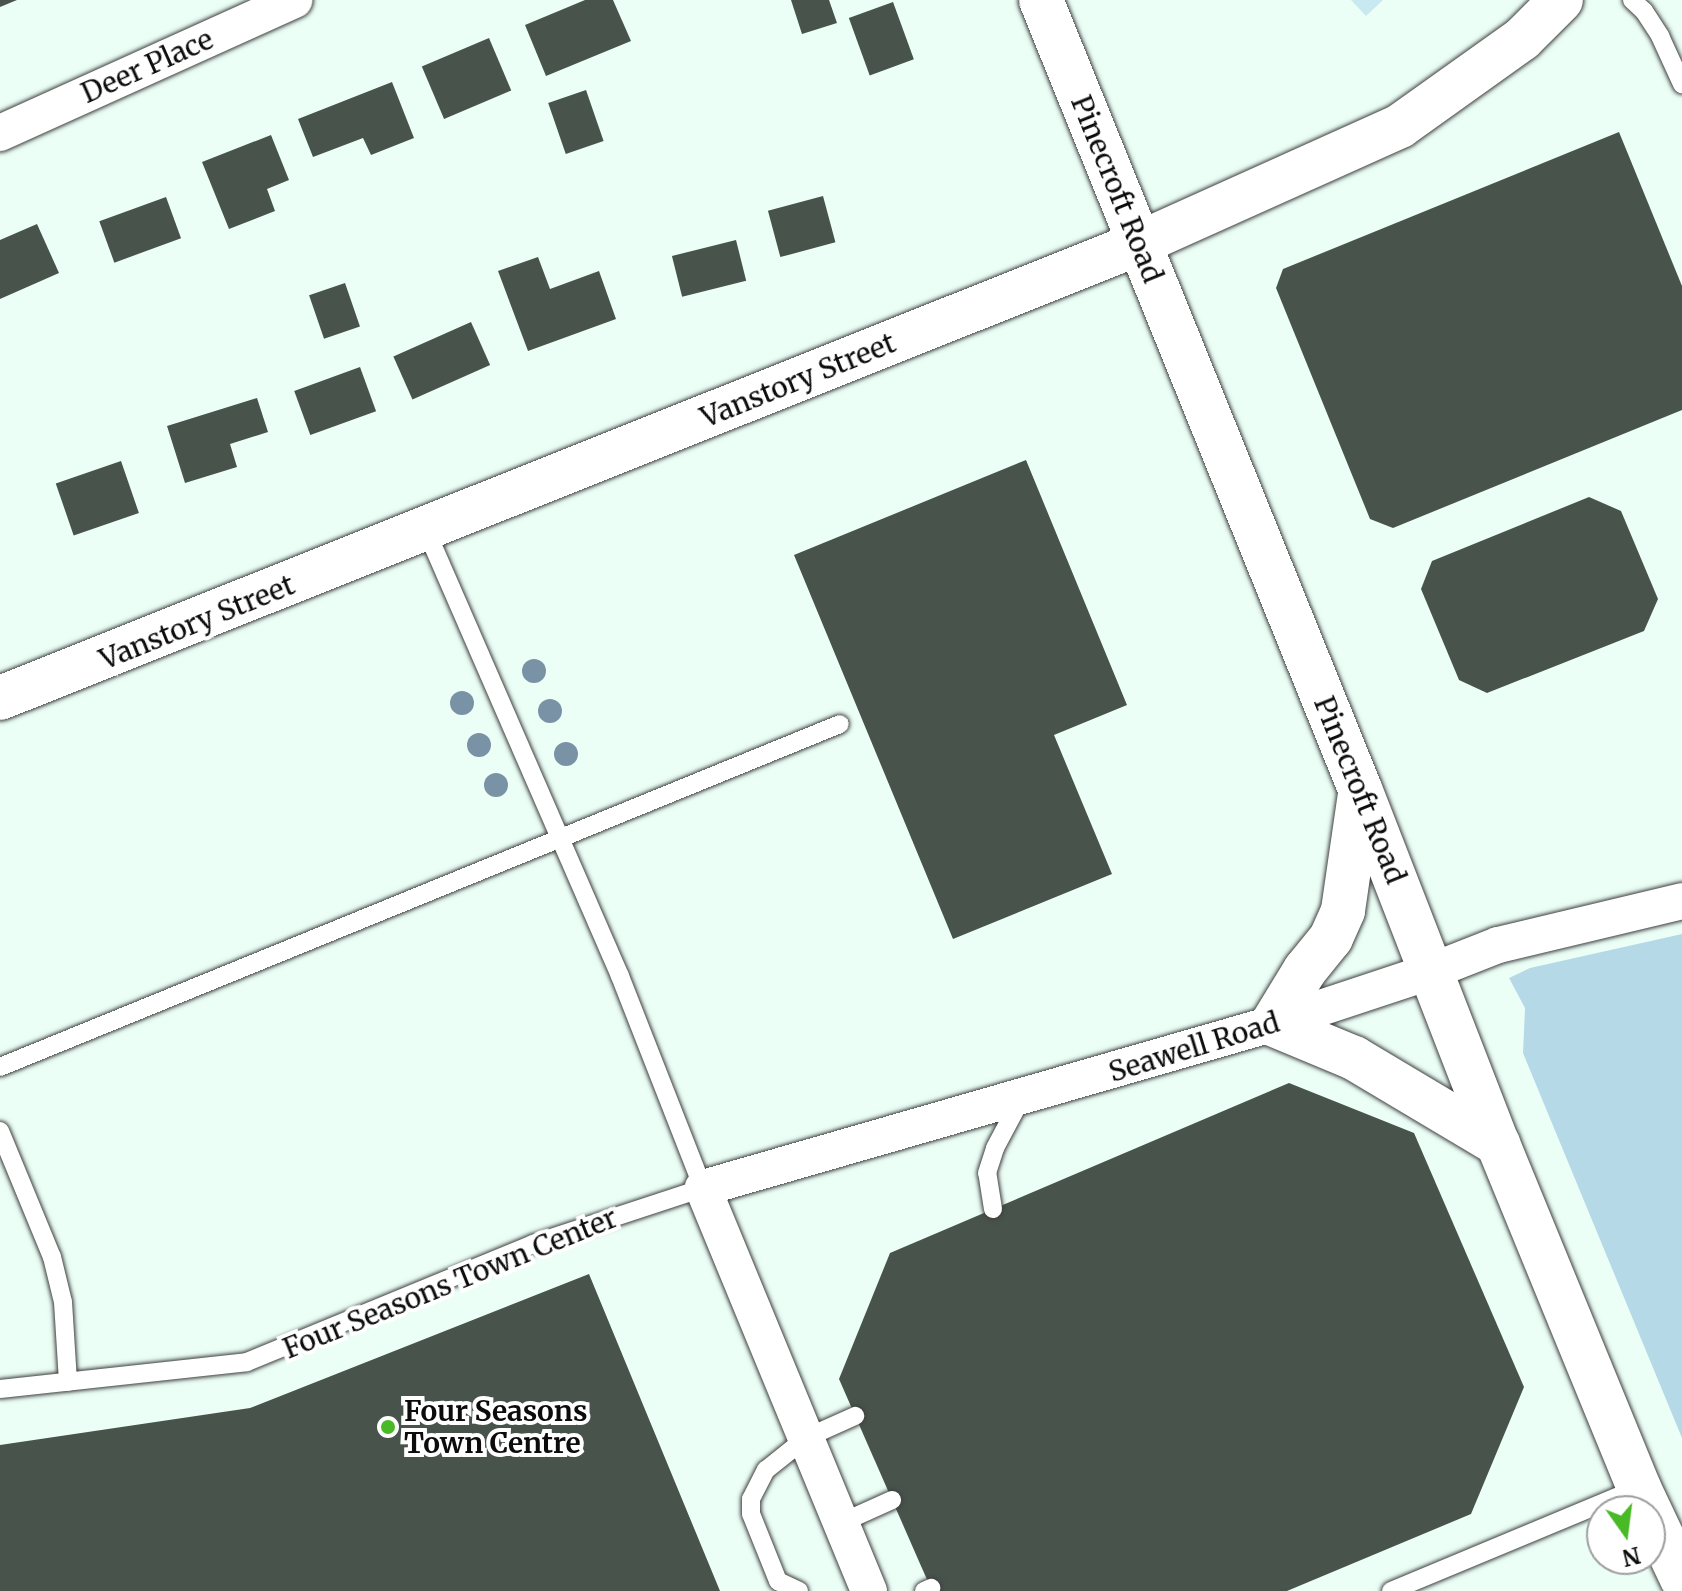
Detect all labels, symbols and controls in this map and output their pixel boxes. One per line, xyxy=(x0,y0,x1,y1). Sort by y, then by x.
street label: Deer Place xyxy=(76,22,218,110)
street label: Pinecroft Road xyxy=(1064,90,1170,288)
street label: Vanstory Street xyxy=(696,326,900,434)
street label: Vanstory Street xyxy=(95,568,299,676)
street label: Pinecroft Road xyxy=(1307,691,1413,889)
street label: Seawell Road xyxy=(1105,1005,1283,1089)
street label: Four Seasons Town Center xyxy=(278,1201,622,1365)
place label: Four Seasons Town Centre xyxy=(404,1394,587,1460)
marker: Four Seasons Town Centre xyxy=(379,1418,397,1436)
north arrow xyxy=(1586,1495,1666,1575)
text: N xyxy=(1620,1541,1643,1572)

